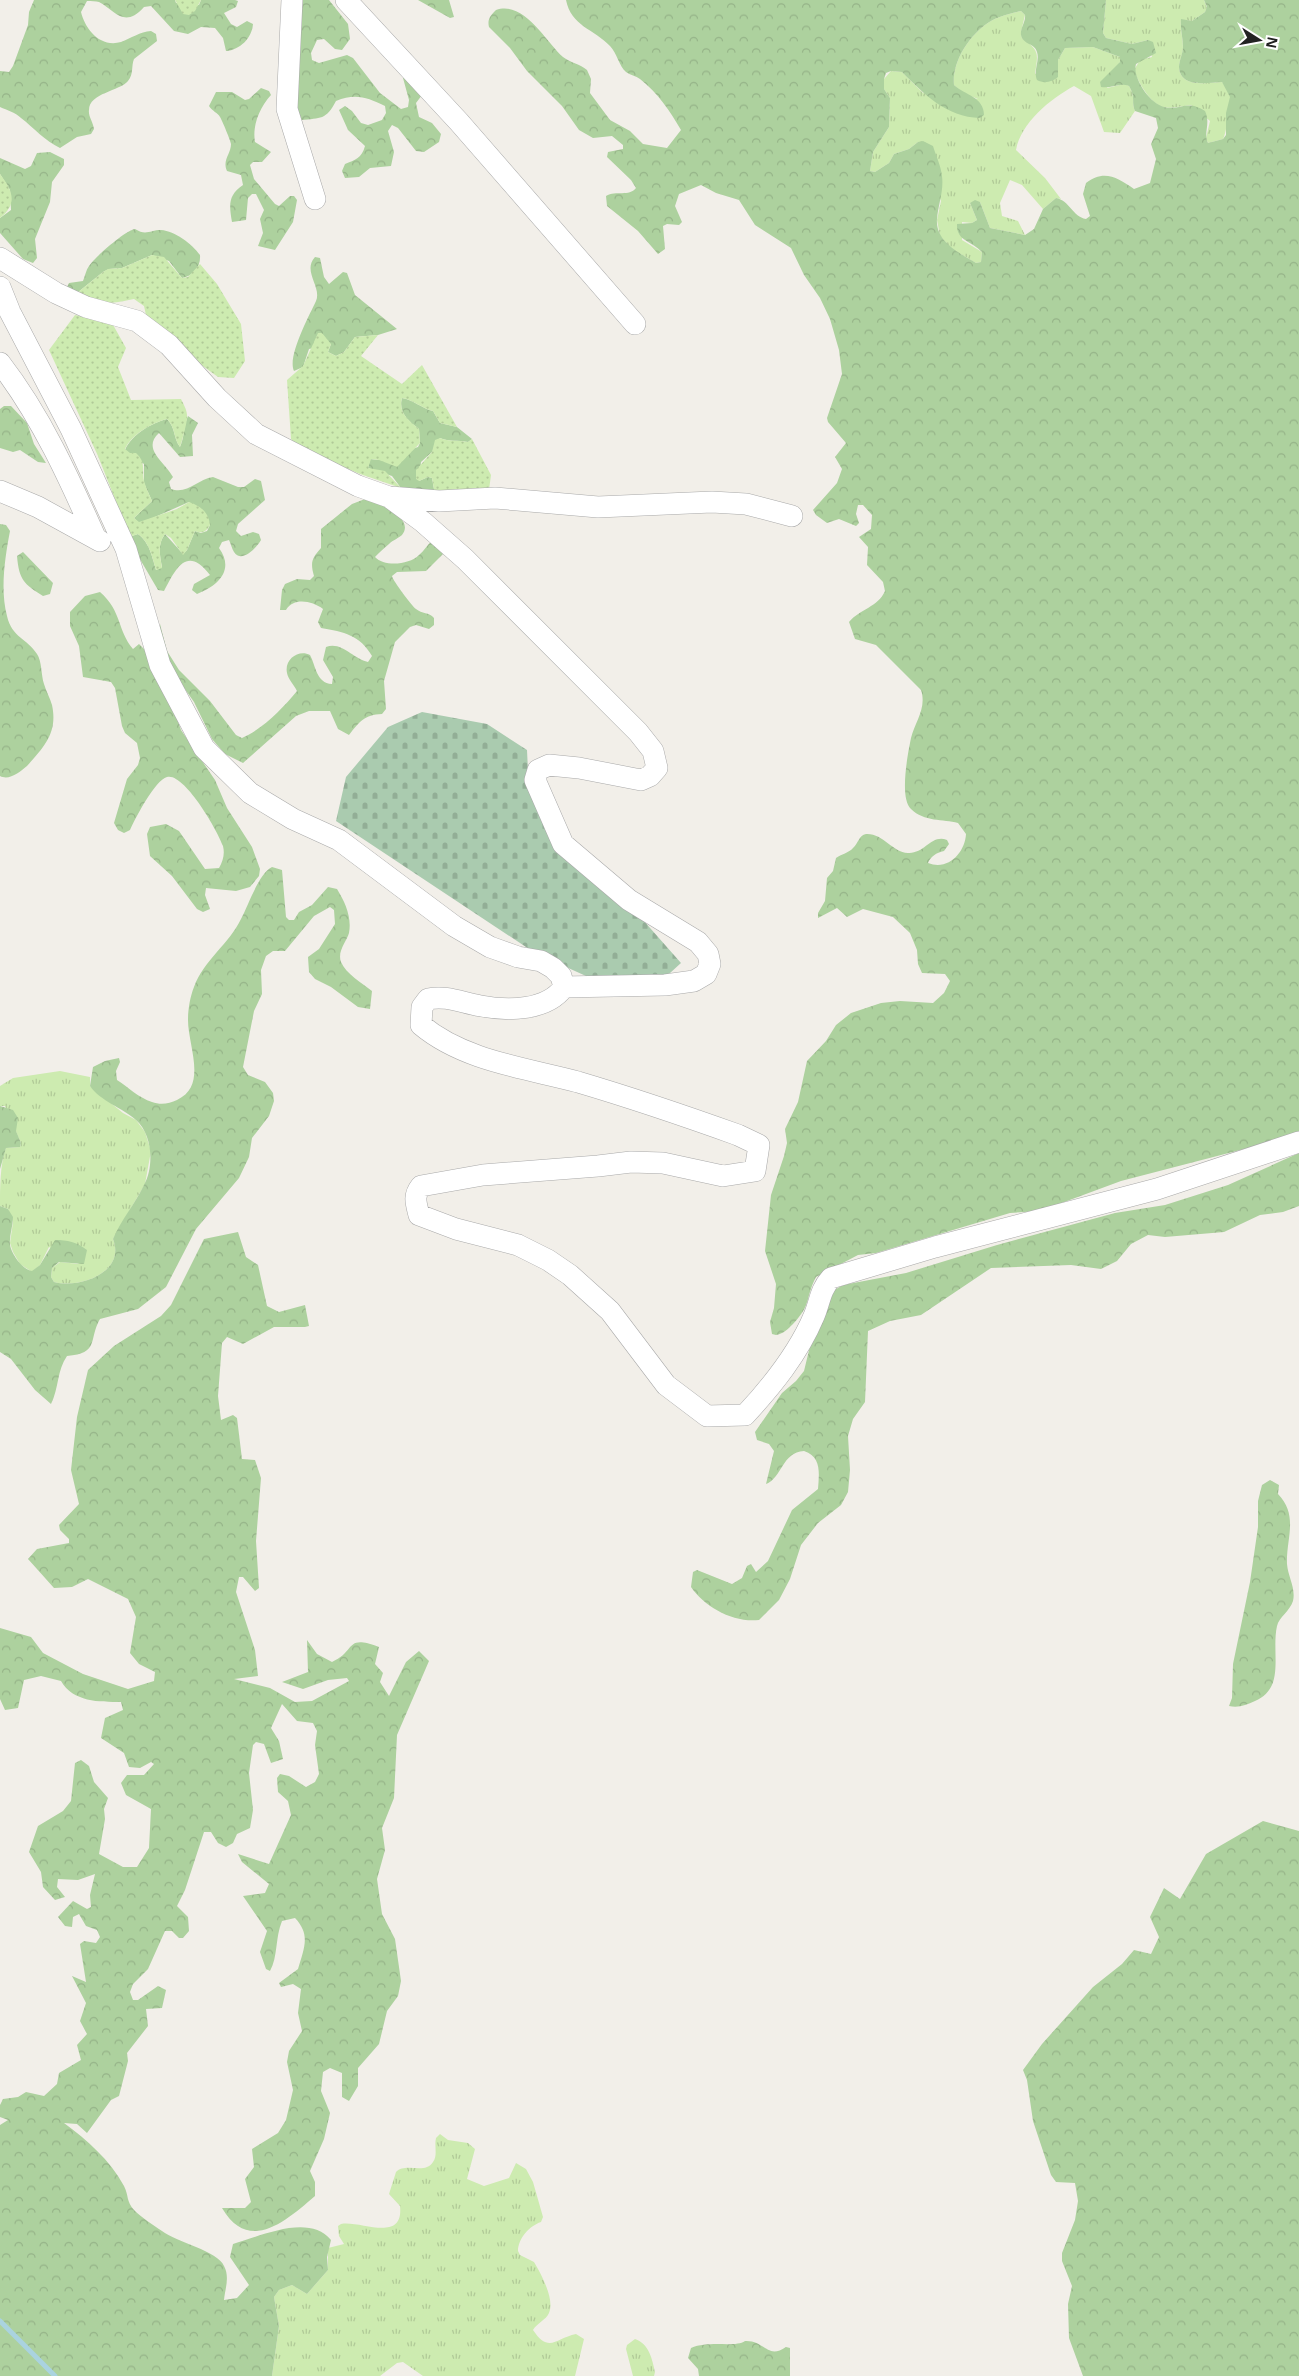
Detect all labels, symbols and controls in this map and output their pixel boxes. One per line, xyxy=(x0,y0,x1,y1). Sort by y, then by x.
north arrow xyxy=(1234,15,1284,65)
text: N xyxy=(1262,35,1283,50)

